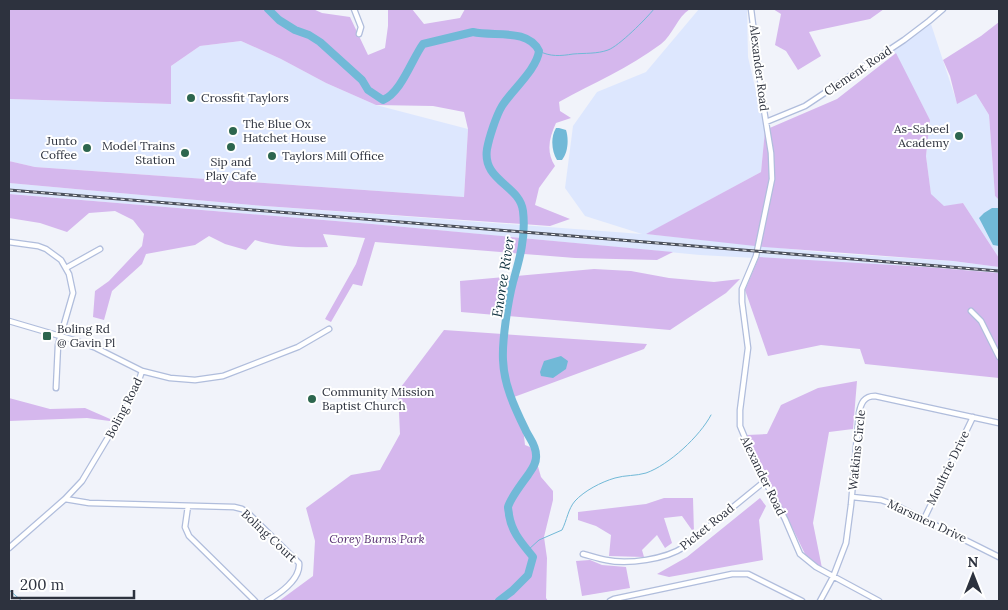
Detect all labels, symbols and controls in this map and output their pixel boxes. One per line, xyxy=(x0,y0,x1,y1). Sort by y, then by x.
street label: Alexander Road xyxy=(747,23,772,112)
street label: Clement Road xyxy=(821,42,894,99)
place label: Crossfit Taylors xyxy=(201,90,289,105)
marker: Crossfit Taylors xyxy=(185,92,197,104)
place label: The Blue Ox Hatchet House xyxy=(243,116,327,145)
place label: As-Sabeel Academy xyxy=(893,121,950,150)
marker: The Blue Ox Hatchet House xyxy=(227,125,239,137)
marker: As-Sabeel Academy xyxy=(953,130,965,142)
place label: Junto Coffee xyxy=(41,133,77,162)
place label: Model Trains Station xyxy=(102,138,175,167)
marker: Sip and Play Cafe xyxy=(225,141,237,153)
marker: Junto Coffee xyxy=(81,142,93,154)
marker: Model Trains Station xyxy=(179,147,191,159)
place label: Taylors Mill Office xyxy=(282,148,385,163)
marker: Taylors Mill Office xyxy=(266,150,278,162)
place label: Sip and Play Cafe xyxy=(205,154,257,183)
water label: Enoree River xyxy=(488,235,518,319)
place label: Boling Rd @ Gavin Pl xyxy=(57,321,115,350)
marker: Boling Rd @ Gavin Pl xyxy=(41,330,53,342)
street label: Boling Road xyxy=(102,375,145,441)
place label: Community Mission Baptist Church xyxy=(322,384,434,413)
marker: Community Mission Baptist Church xyxy=(306,393,318,405)
street label: Watkins Circle xyxy=(845,408,868,491)
street label: Moultrie Drive xyxy=(923,428,972,508)
street label: Alexander Road xyxy=(737,433,789,518)
street label: Marsmen Drive xyxy=(885,496,970,546)
street label: Picket Road xyxy=(677,500,737,553)
street label: Boling Court xyxy=(238,506,301,565)
park label: Corey Burns Park xyxy=(329,531,425,546)
north arrow xyxy=(948,550,998,600)
text: N xyxy=(968,553,979,571)
scale bar xyxy=(12,568,135,600)
text: 200 m xyxy=(20,575,64,594)

